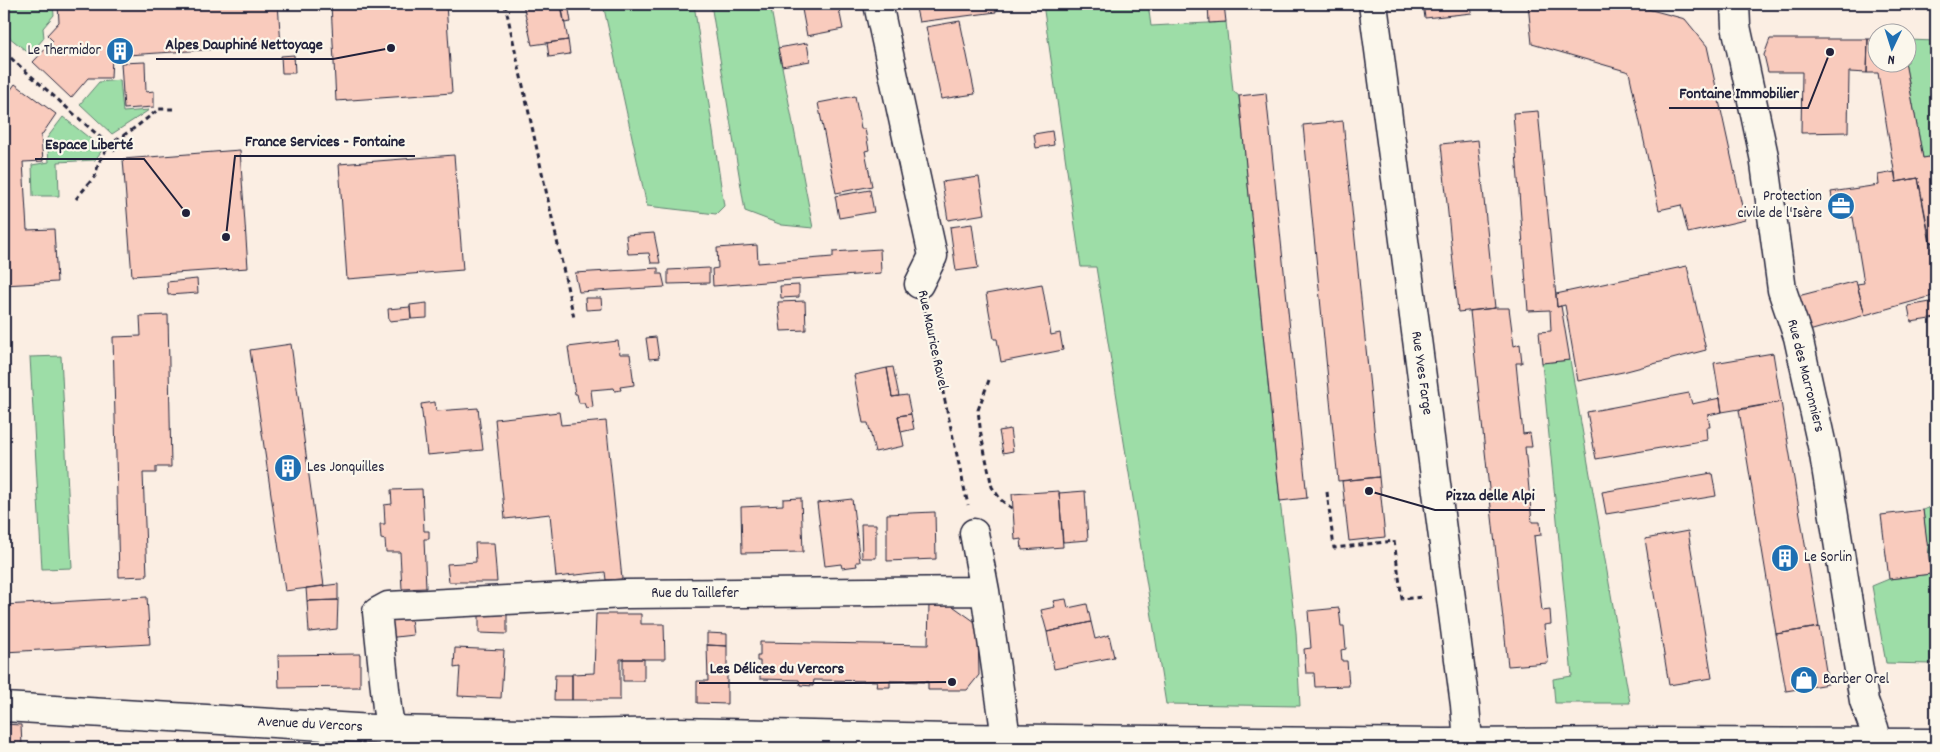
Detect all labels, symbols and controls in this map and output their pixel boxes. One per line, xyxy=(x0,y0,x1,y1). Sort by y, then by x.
north arrow xyxy=(1868,22,1918,72)
callout: Alpes Dauphiné Nettoyage xyxy=(156,28,333,59)
text: Alpes Dauphiné Nettoyage xyxy=(165,34,323,57)
building icon: Le Thermidor xyxy=(105,36,135,66)
place label: Le Thermidor xyxy=(27,40,101,62)
text: N xyxy=(1887,49,1895,69)
callout: Fontaine Immobilier xyxy=(1669,77,1808,108)
text: Fontaine Immobilier xyxy=(1679,83,1800,106)
callout: France Services - Fontaine xyxy=(235,125,415,156)
callout: Espace Liberté xyxy=(35,128,144,159)
text: France Services - Fontaine xyxy=(245,131,405,154)
text: Espace Liberté xyxy=(45,134,133,157)
place label: Protection civile de l'Isère xyxy=(1737,186,1822,225)
office icon: Protection civile de l'Isère xyxy=(1826,191,1856,221)
street label: Rue Maurice Ravel xyxy=(911,288,953,392)
street label: Rue des Marronniers xyxy=(1780,317,1830,435)
street label: Rue Yves Farge xyxy=(1404,330,1438,417)
building icon: Les Jonquilles xyxy=(273,453,303,483)
place label: Les Jonquilles xyxy=(307,457,385,479)
callout: Pizza delle Alpi xyxy=(1435,479,1545,510)
text: Pizza delle Alpi xyxy=(1445,485,1535,508)
building icon: Le Sorlin xyxy=(1770,543,1800,573)
place label: Le Sorlin xyxy=(1804,547,1852,569)
street label: Rue du Taillefer xyxy=(651,583,739,605)
callout: Les Délices du Vercors xyxy=(699,652,854,683)
text: Les Délices du Vercors xyxy=(710,658,845,681)
shop icon: Barber Orel xyxy=(1789,665,1819,695)
place label: Barber Orel xyxy=(1823,669,1890,691)
street label: Avenue du Vercors xyxy=(257,711,363,739)

